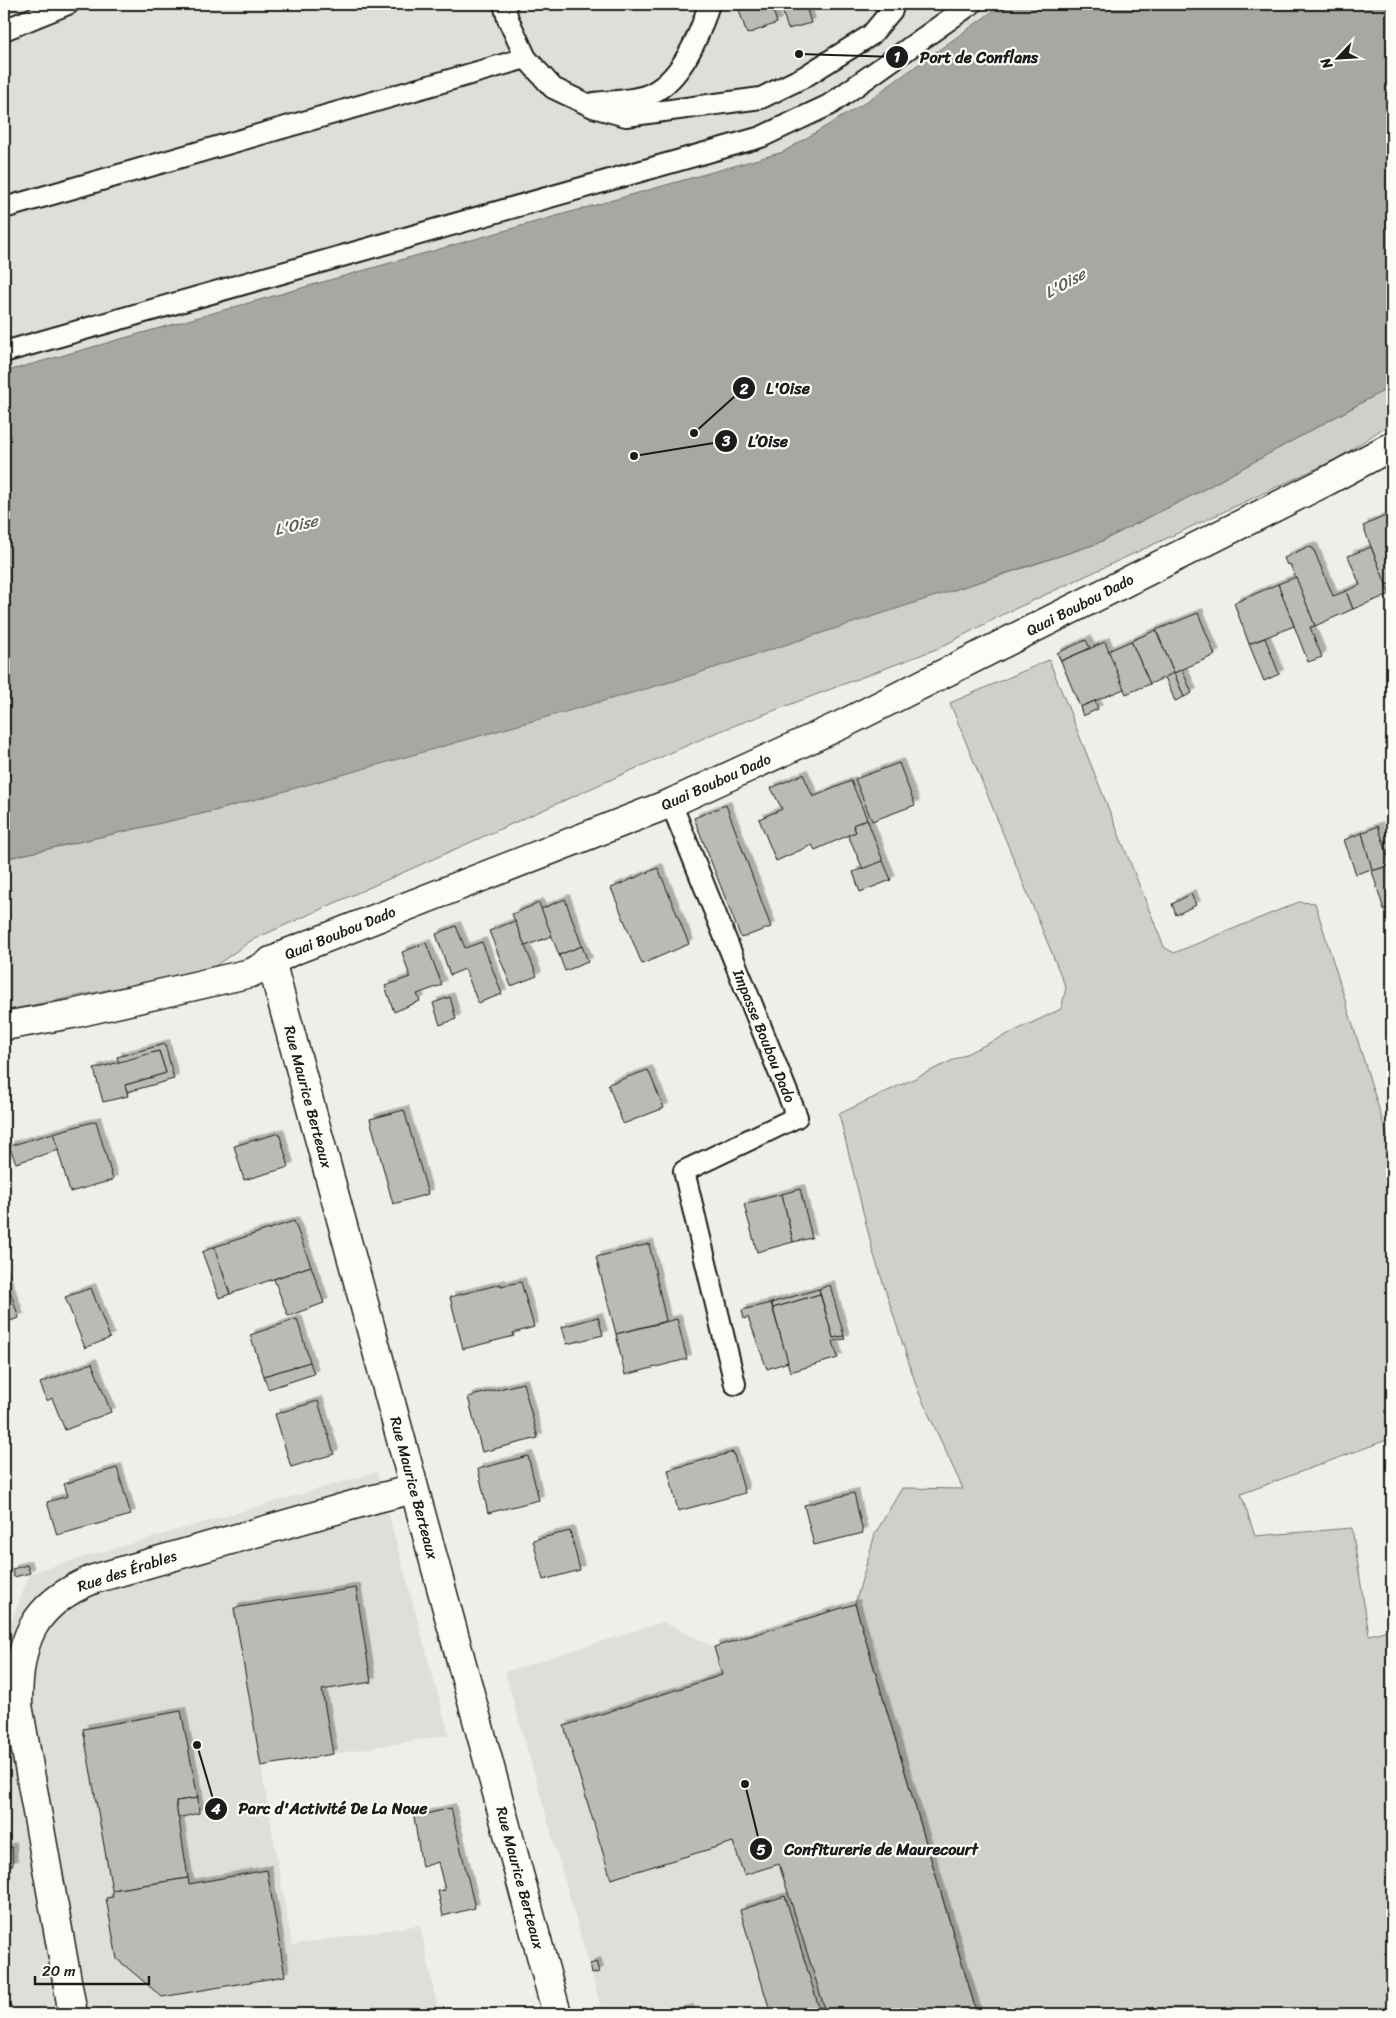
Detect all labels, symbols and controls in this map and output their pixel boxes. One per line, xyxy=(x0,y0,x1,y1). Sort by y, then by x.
north arrow xyxy=(1314,32,1364,82)
callout: Port de Conflans xyxy=(885,41,1049,72)
text: Port de Conflans xyxy=(920,43,1039,72)
text: 1 xyxy=(894,44,901,70)
text: N xyxy=(1313,53,1340,74)
water label: L'Oise xyxy=(1039,259,1093,306)
callout: L'Oise xyxy=(731,373,820,404)
text: L'Oise xyxy=(766,374,811,403)
text: 2 xyxy=(739,376,749,402)
callout: L’Oise xyxy=(713,426,798,457)
text: L’Oise xyxy=(748,427,789,456)
text: 3 xyxy=(721,428,731,454)
water label: L'Oise xyxy=(271,506,322,544)
street label: Quai Boubou Dado xyxy=(1022,566,1139,643)
street label: Quai Boubou Dado xyxy=(657,746,776,818)
street label: Quai Boubou Dado xyxy=(280,899,400,967)
street label: Impasse Boubou Dado xyxy=(725,964,803,1107)
street label: Rue Maurice Berteaux xyxy=(276,1023,340,1172)
street label: Rue Maurice Berteaux xyxy=(382,1414,446,1563)
street label: Rue des Érables xyxy=(74,1542,181,1599)
callout: Parc d'Activité De La Noue xyxy=(204,1793,437,1824)
text: Parc d'Activité De La Noue xyxy=(238,1794,428,1823)
text: 4 xyxy=(210,1796,221,1822)
street label: Rue Maurice Berteaux xyxy=(488,1804,552,1953)
callout: Confiturerie de Maurecourt xyxy=(749,1834,989,1865)
text: Confiturerie de Maurecourt xyxy=(783,1835,979,1864)
text: 5 xyxy=(756,1837,766,1863)
scale bar xyxy=(35,1953,149,1985)
text: 20 m xyxy=(42,1958,76,1984)

